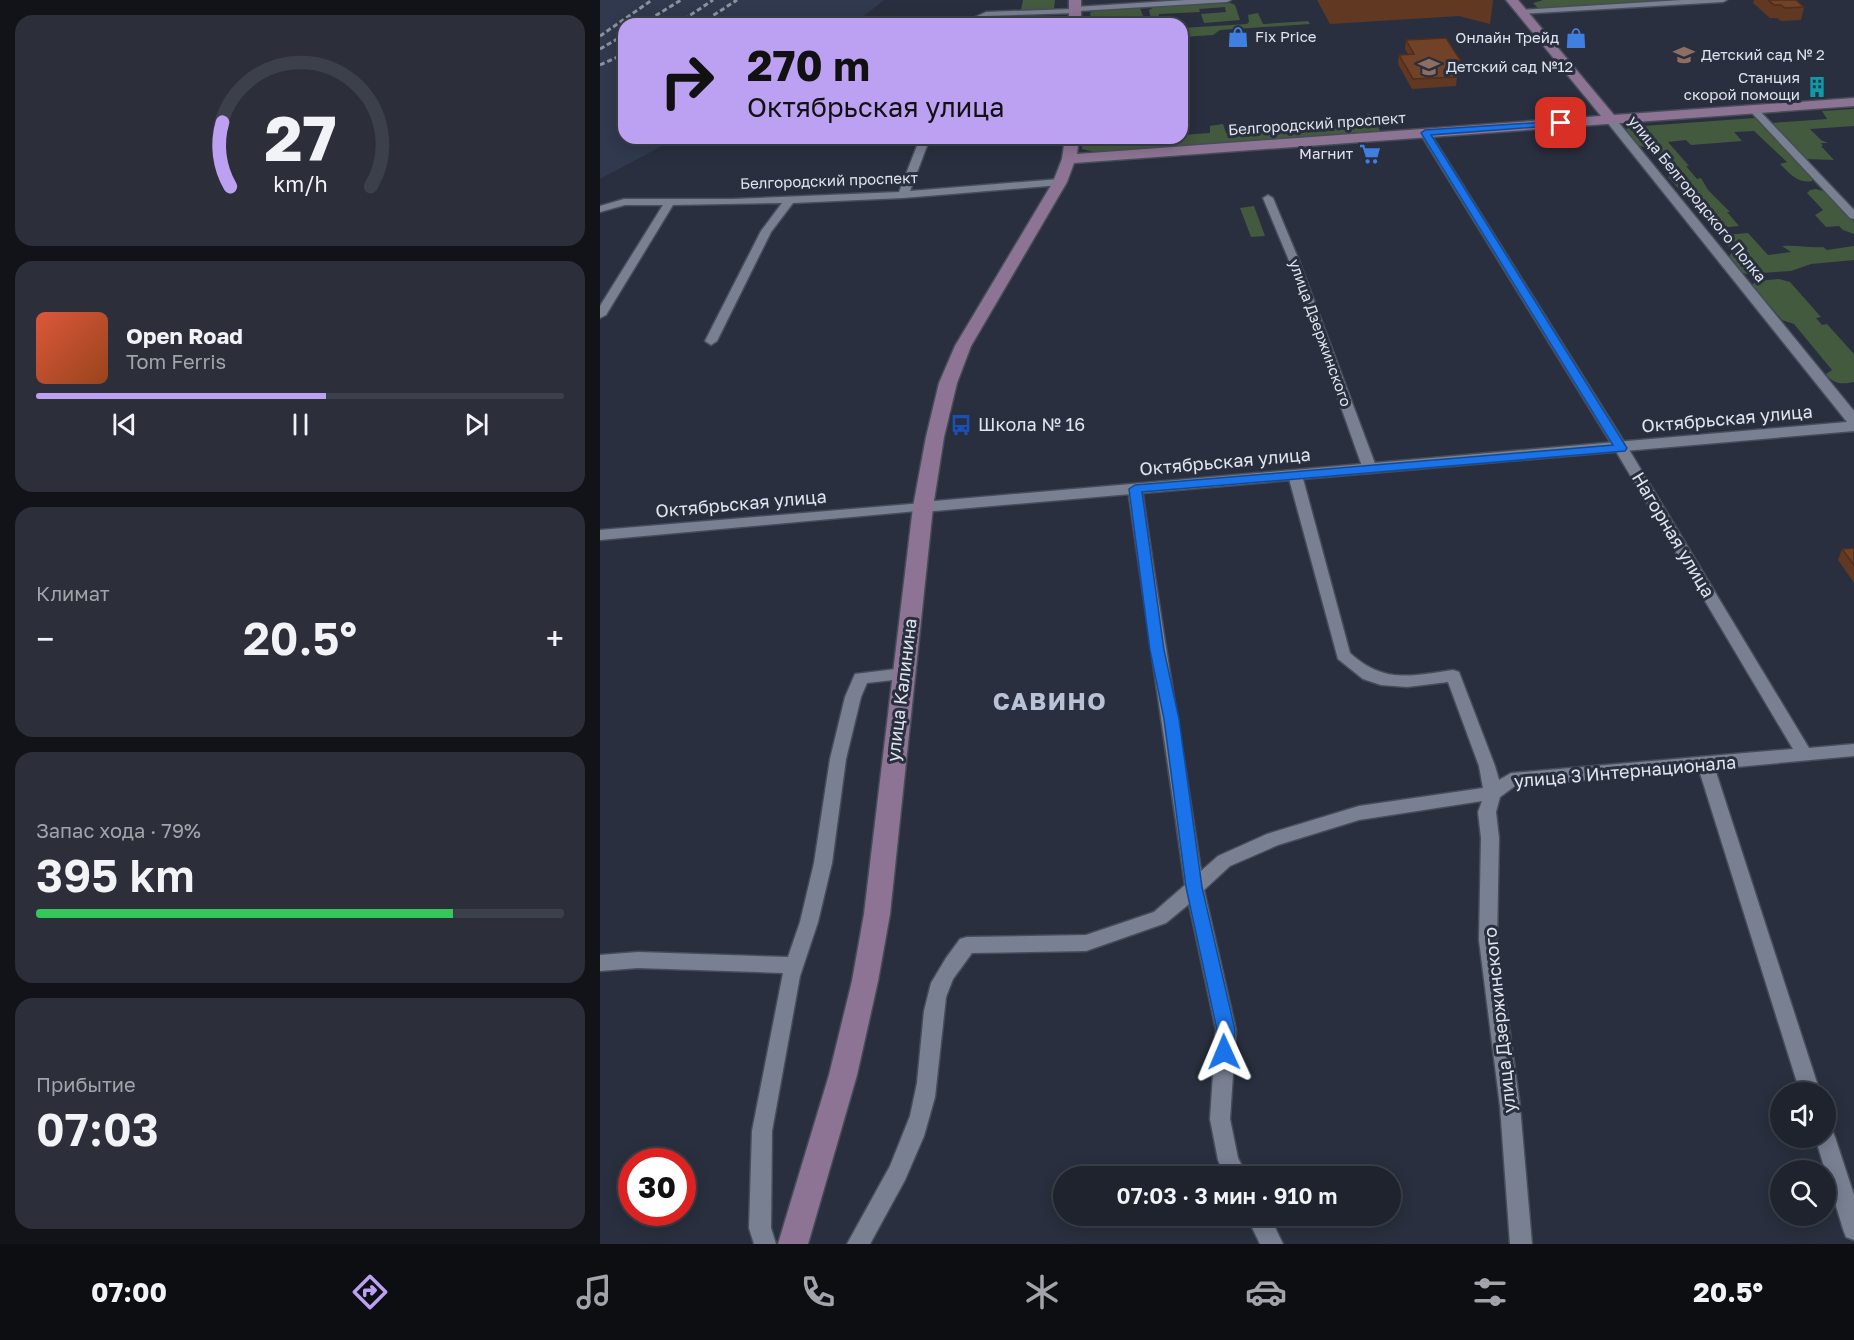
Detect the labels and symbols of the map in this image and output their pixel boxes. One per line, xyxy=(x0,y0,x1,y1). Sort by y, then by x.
shop icon: Fix Price xyxy=(1226,25,1250,49)
shop icon: Онлайн Трейд xyxy=(1564,26,1588,50)
place label: Fix Price xyxy=(1255,27,1317,45)
place label: Онлайн Трейд xyxy=(1455,28,1559,46)
school or university icon: Детский сад № 2 xyxy=(1672,43,1696,67)
place label: Детский сад № 2 xyxy=(1701,45,1825,63)
school or university icon: Детский сад №12 xyxy=(1417,55,1441,79)
place label: Детский сад №12 xyxy=(1446,57,1573,75)
place label: Станция скорой помощи xyxy=(1684,68,1800,103)
building icon: Станция скорой помощи xyxy=(1805,75,1829,99)
pin xyxy=(1535,97,1586,148)
street label: Белгородский проспект xyxy=(1227,108,1407,138)
street label: улица Белгородского Полка xyxy=(1625,112,1770,285)
supermarket icon: Магнит xyxy=(1358,142,1382,166)
place label: Магнит xyxy=(1299,144,1354,162)
street label: Белгородский проспект xyxy=(740,168,919,192)
street label: улица Дзержинского xyxy=(1286,256,1356,409)
street label: Октябрьская улица xyxy=(1640,400,1813,436)
bus stop icon: Школа № 16 xyxy=(949,413,973,437)
place label: Школа № 16 xyxy=(978,413,1085,435)
street label: Октябрьская улица xyxy=(1138,443,1311,479)
street label: Нагорная улица xyxy=(1628,468,1720,601)
street label: Октябрьская улица xyxy=(654,485,827,521)
street label: улица Калинина xyxy=(881,617,921,763)
district label: САВИНО xyxy=(993,686,1107,715)
street label: улица 3 Интернационала xyxy=(1513,750,1737,792)
street label: улица Дзержинского xyxy=(1478,926,1520,1114)
position arrow xyxy=(1192,1020,1256,1084)
speed limit sign: 30 xyxy=(618,1148,696,1226)

